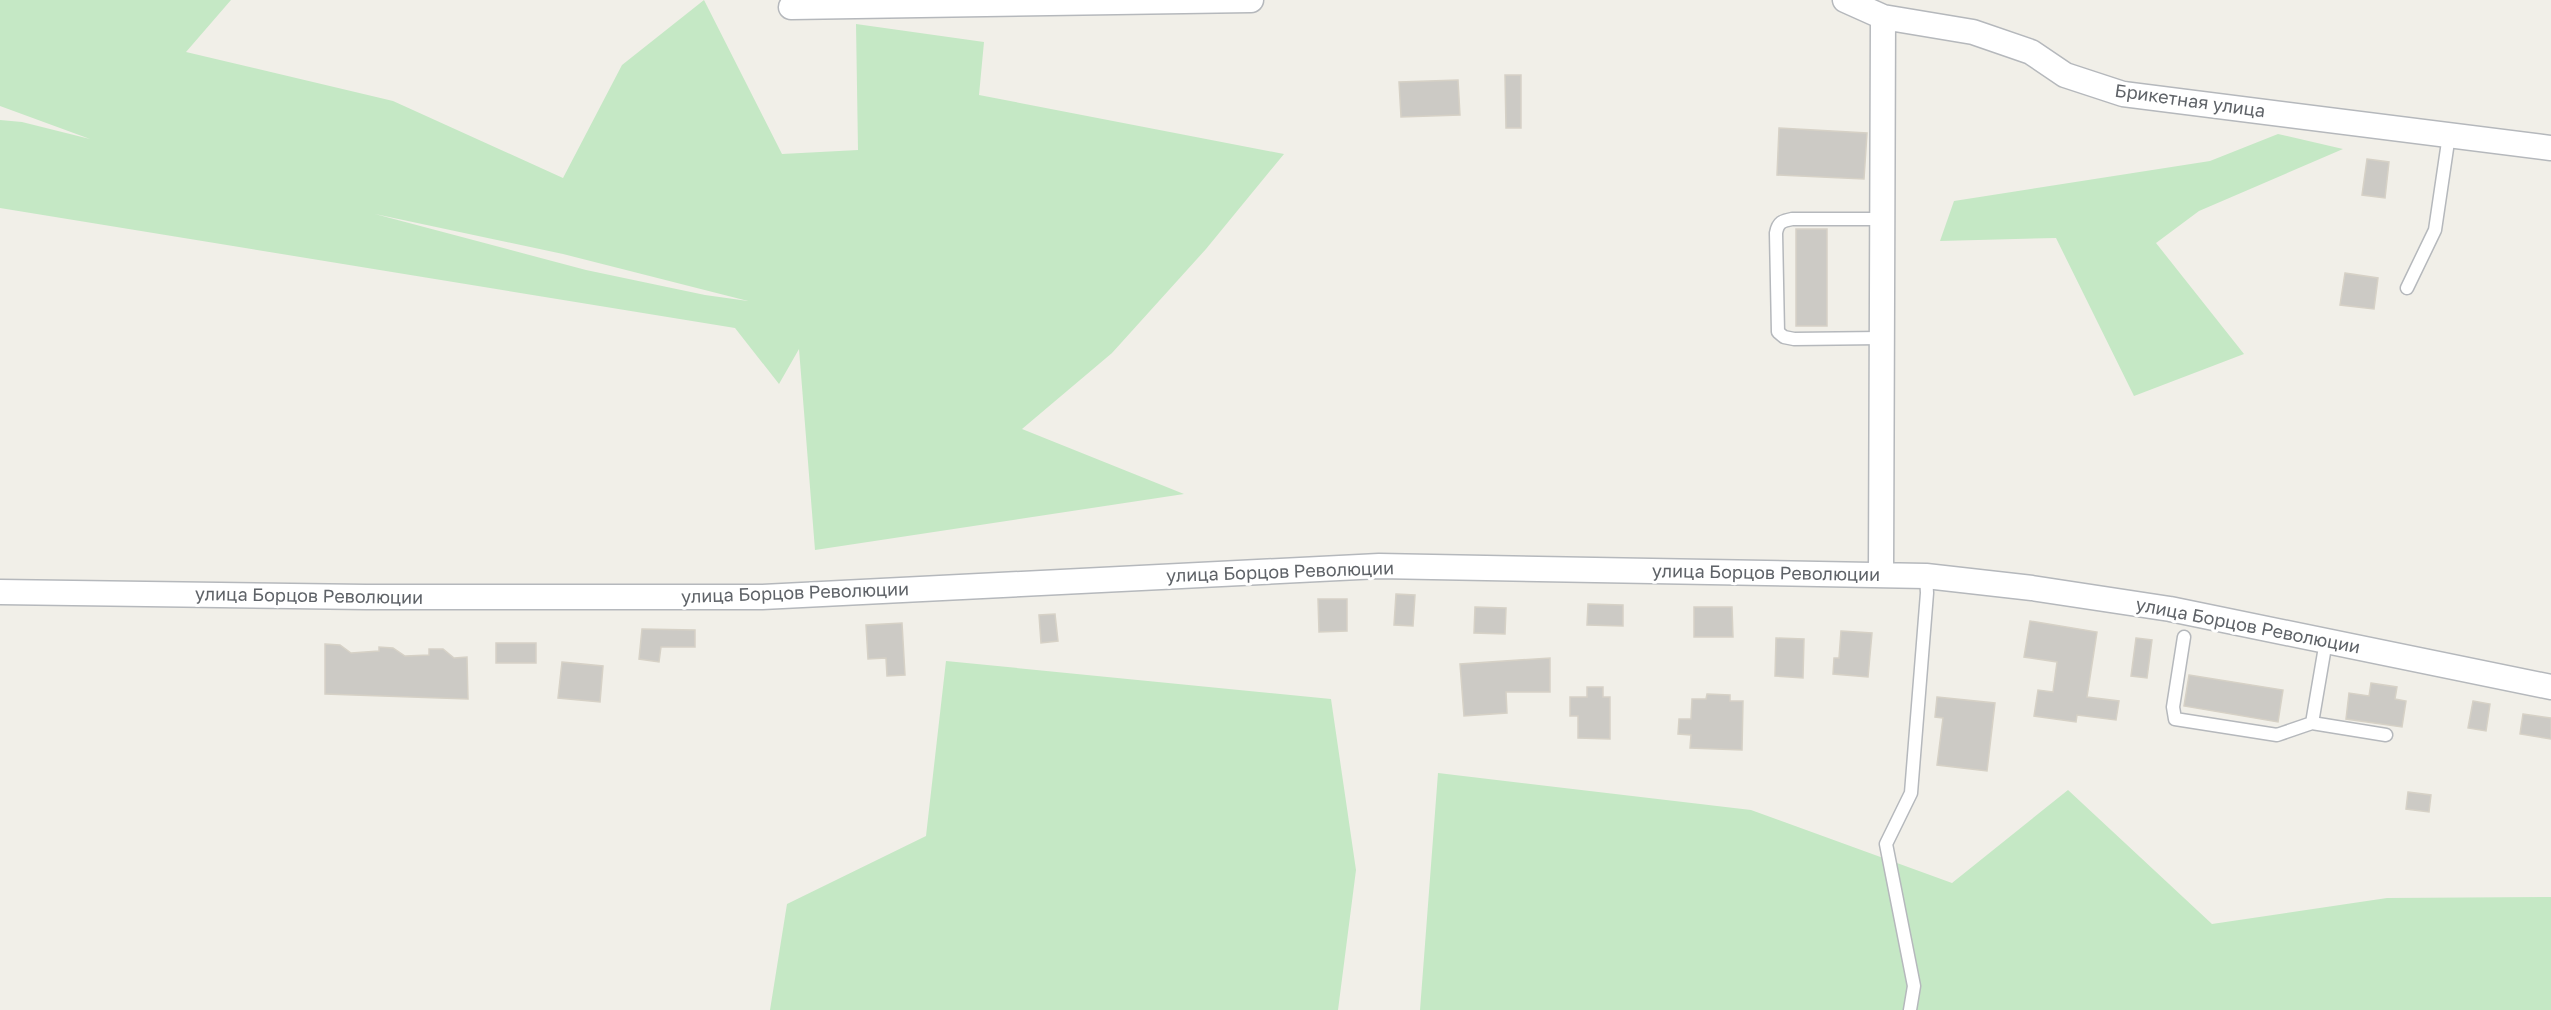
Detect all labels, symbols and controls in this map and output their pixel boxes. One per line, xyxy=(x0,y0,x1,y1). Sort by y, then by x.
street label: Брикетная улица xyxy=(2113,79,2267,121)
street label: улица Борцов Революции xyxy=(1166,556,1394,586)
street label: улица Борцов Революции xyxy=(1652,559,1880,585)
street label: улица Борцов Революции xyxy=(681,577,909,607)
street label: улица Борцов Революции xyxy=(195,582,423,608)
street label: улица Борцов Революции xyxy=(2134,592,2362,658)

